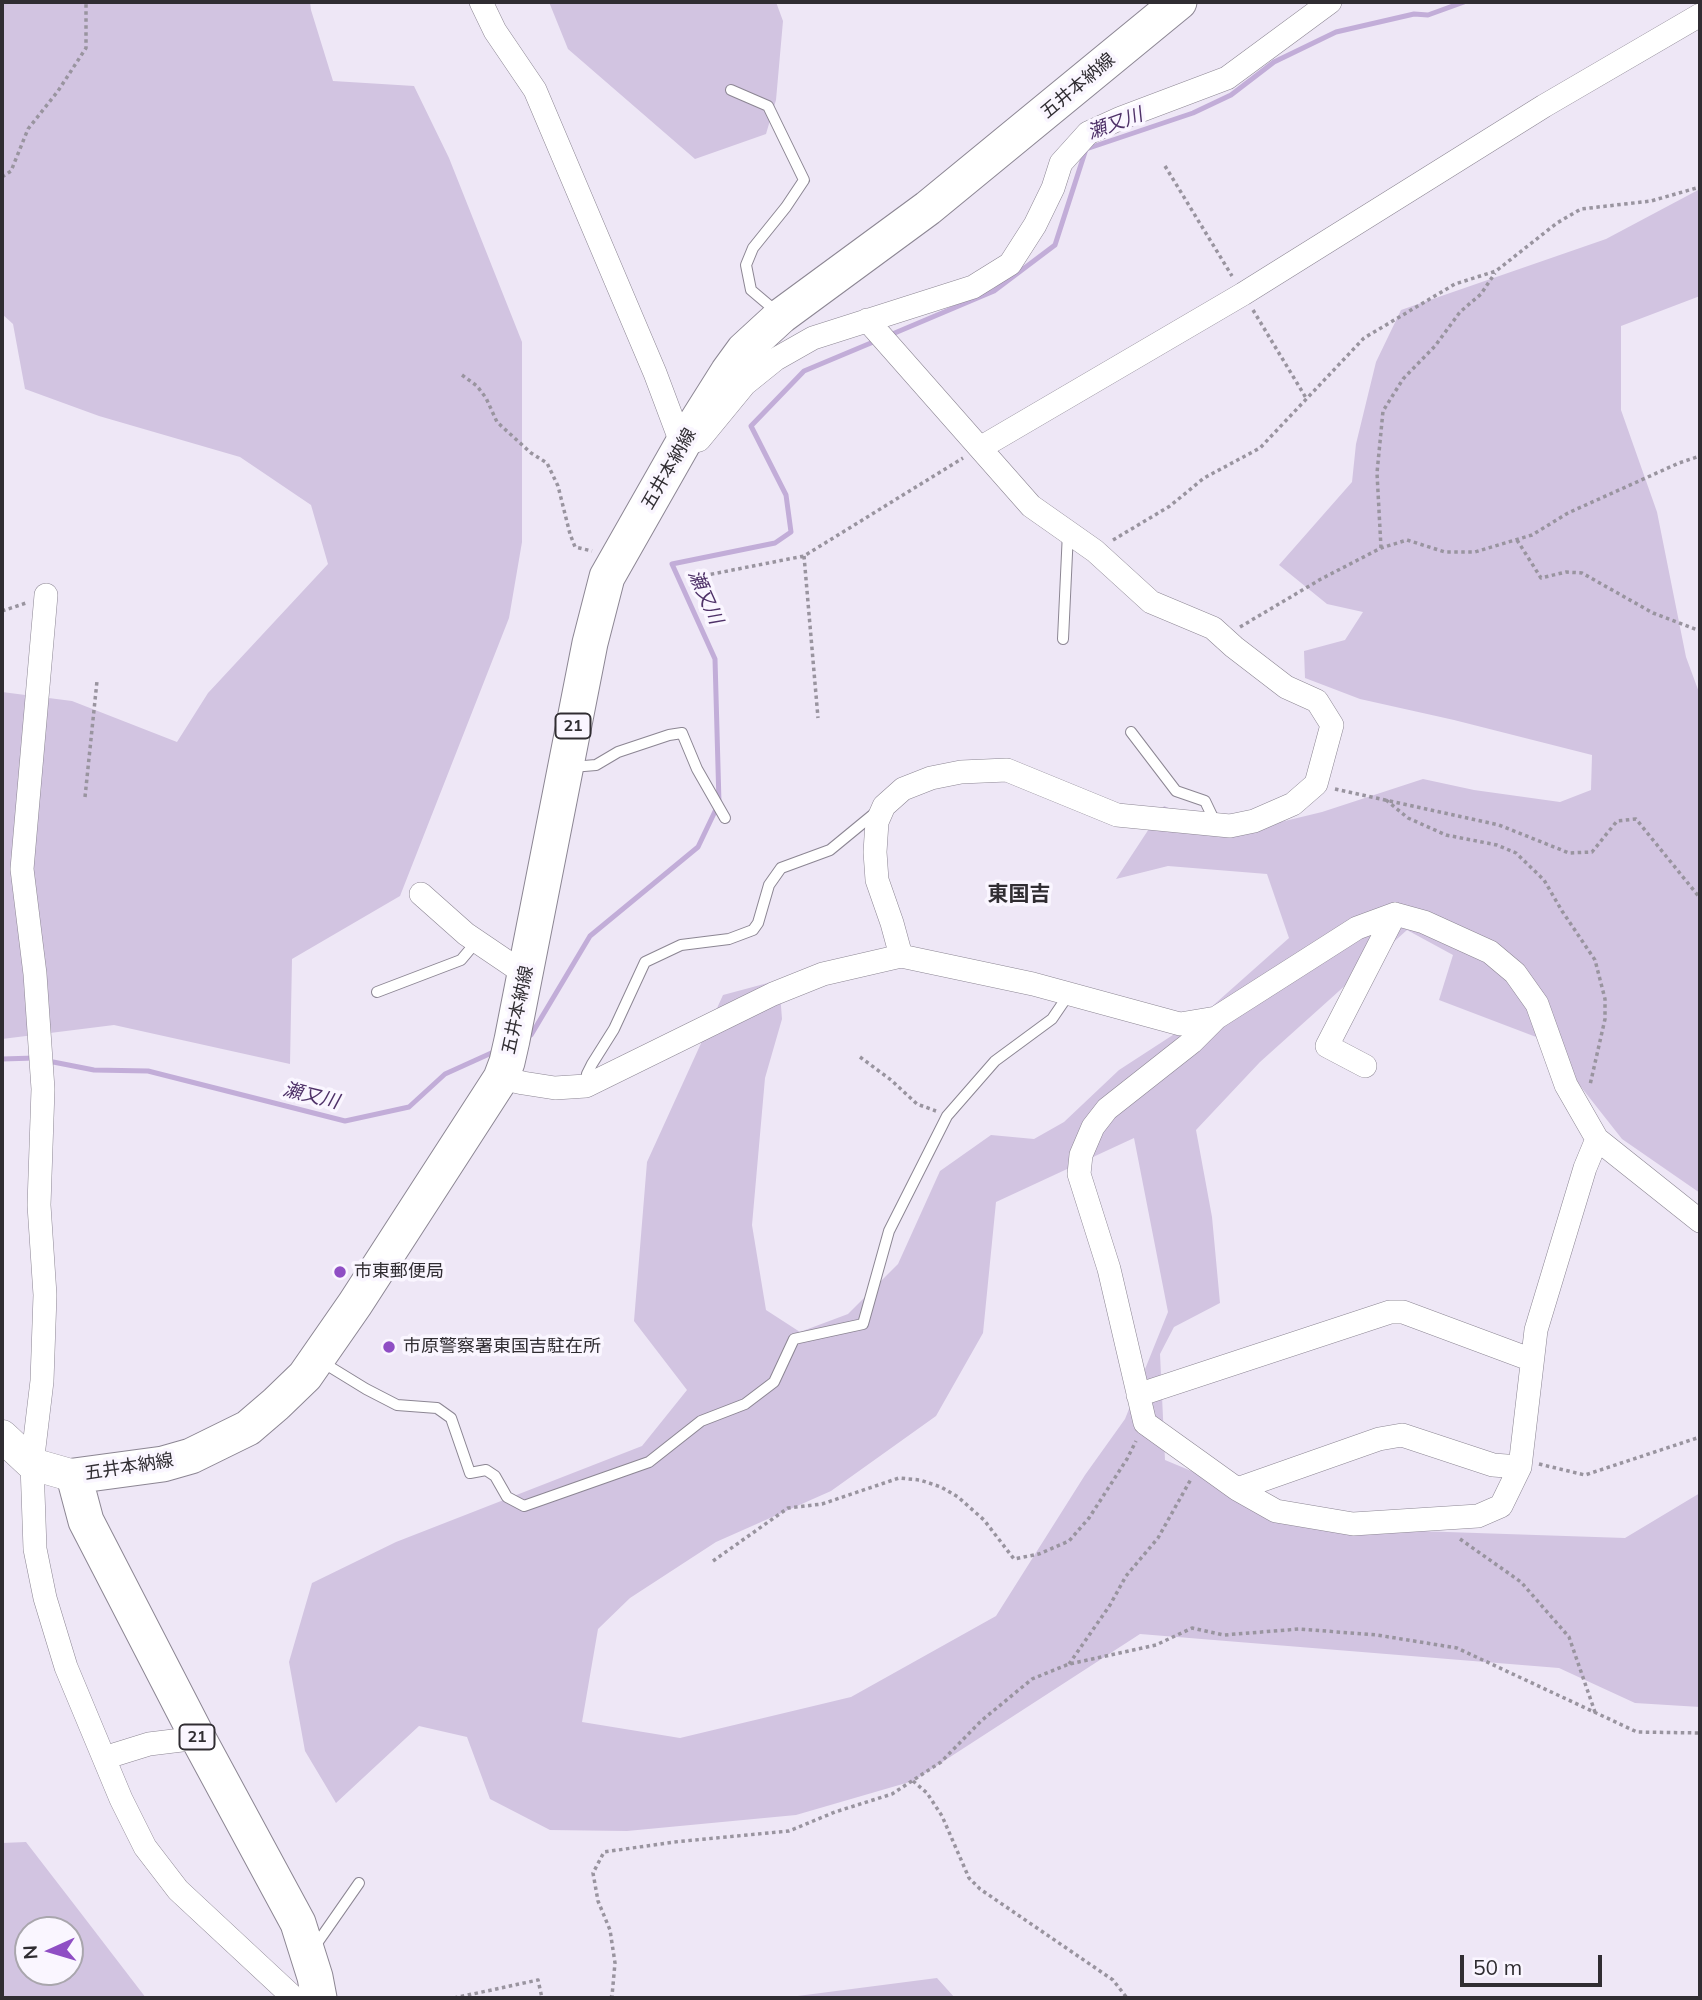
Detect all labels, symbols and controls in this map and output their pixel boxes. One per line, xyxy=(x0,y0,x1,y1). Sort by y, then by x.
street label: 五井本納線 xyxy=(1037,49,1119,123)
water label: 瀬又川 xyxy=(1084,104,1146,144)
street label: 五井本納線 xyxy=(637,425,701,513)
water label: 瀬又川 xyxy=(683,566,727,628)
road number: 21 xyxy=(556,713,590,738)
district label: 東国吉 xyxy=(988,882,1050,908)
street label: 五井本納線 xyxy=(498,964,538,1056)
water label: 瀬又川 xyxy=(281,1078,341,1114)
place label: 市東郵便局 xyxy=(354,1261,444,1283)
marker: 市東郵便局 xyxy=(332,1264,348,1280)
place label: 市原警察署東国吉駐在所 xyxy=(403,1336,601,1358)
marker: 市原警察署東国吉駐在所 xyxy=(381,1339,397,1355)
street label: 五井本納線 xyxy=(83,1449,175,1485)
road number: 21 xyxy=(180,1724,214,1750)
north arrow xyxy=(14,1916,84,1986)
scale bar xyxy=(1464,1940,1606,1984)
text: N xyxy=(18,1944,43,1960)
text: 50 m xyxy=(1473,1954,1522,1980)

